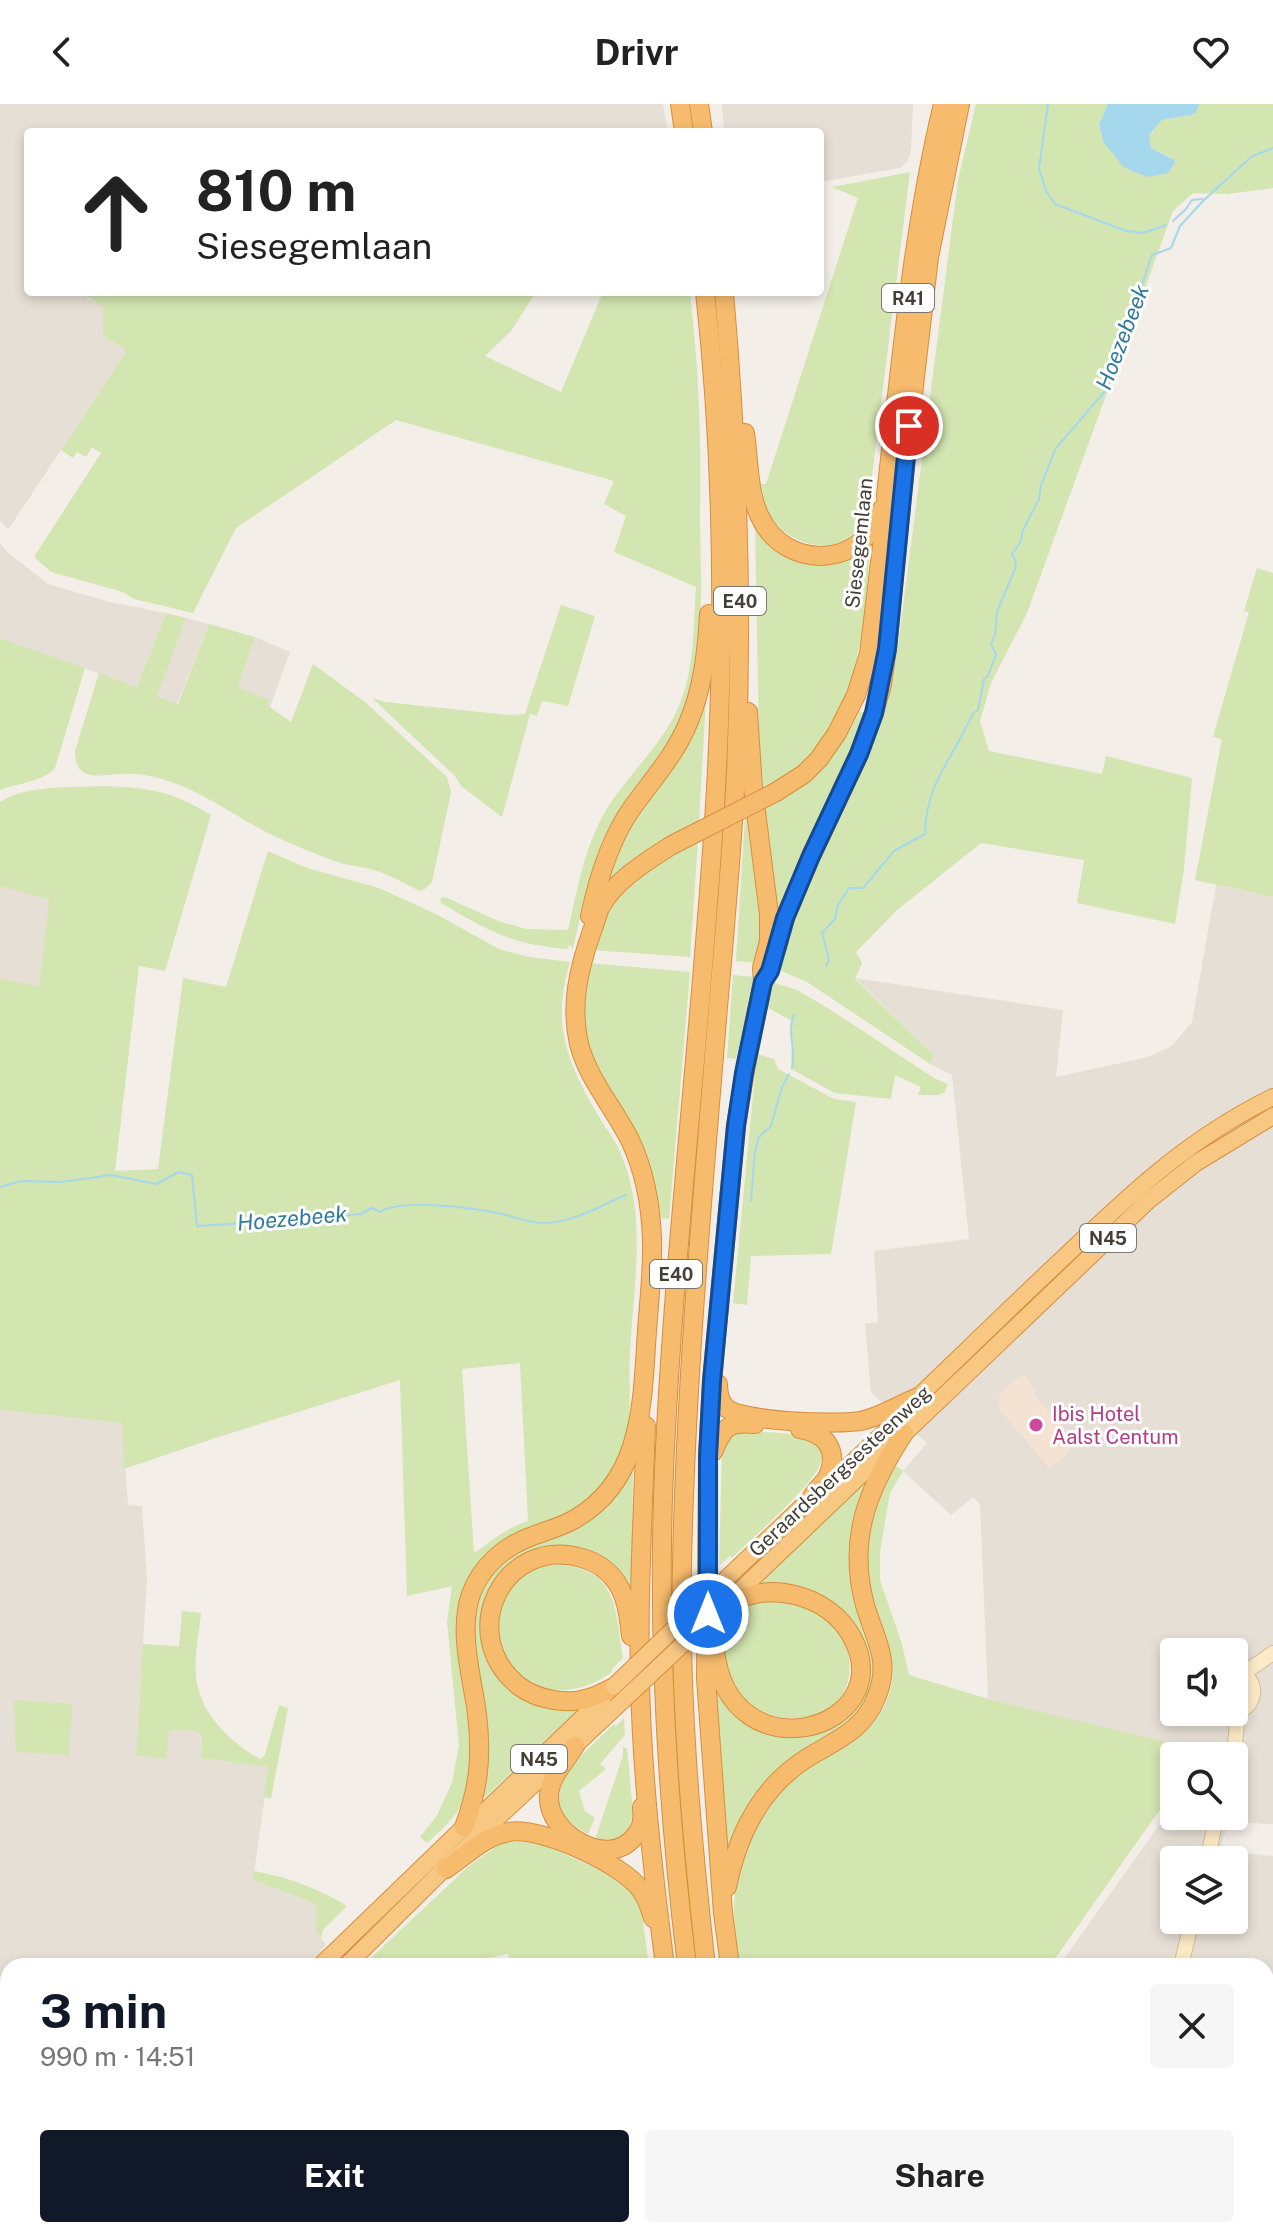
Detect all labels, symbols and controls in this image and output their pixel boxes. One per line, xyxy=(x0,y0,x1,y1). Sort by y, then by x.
icon: back xyxy=(40,30,84,74)
icon: heart xyxy=(1189,30,1233,74)
text: Drivr xyxy=(595,31,678,73)
text: 810 m xyxy=(196,158,356,224)
icon: ahead xyxy=(64,160,168,264)
text: Siesegemlaan xyxy=(196,225,432,267)
water label: Hoezebeek xyxy=(1090,281,1154,393)
road number: R41 xyxy=(882,284,934,312)
pin xyxy=(875,392,943,460)
icon: arrive xyxy=(887,404,931,448)
street label: Siesegemlaan xyxy=(840,476,878,610)
road number: E40 xyxy=(714,587,766,615)
water label: Hoezebeek xyxy=(236,1200,348,1236)
road number: N45 xyxy=(1080,1224,1136,1252)
road number: E40 xyxy=(650,1260,702,1288)
street label: Geraardsbergsesteenweg xyxy=(744,1380,936,1562)
place label: Ibis Hotel Aalst Centum xyxy=(1052,1402,1178,1449)
marker: Ibis Hotel Aalst Centum xyxy=(1027,1416,1045,1434)
position arrow xyxy=(666,1572,750,1656)
map controls xyxy=(1160,1638,1248,1934)
button: sound xyxy=(1160,1638,1248,1726)
button: search xyxy=(1160,1742,1248,1830)
road number: N45 xyxy=(511,1745,567,1773)
button: layers xyxy=(1160,1846,1248,1934)
text: 3 min xyxy=(40,1982,167,2039)
button: close xyxy=(1150,1984,1234,2068)
text: 990 m · 14:51 xyxy=(40,2041,195,2072)
button: Exit xyxy=(40,2130,629,2222)
button: Share xyxy=(645,2130,1234,2222)

